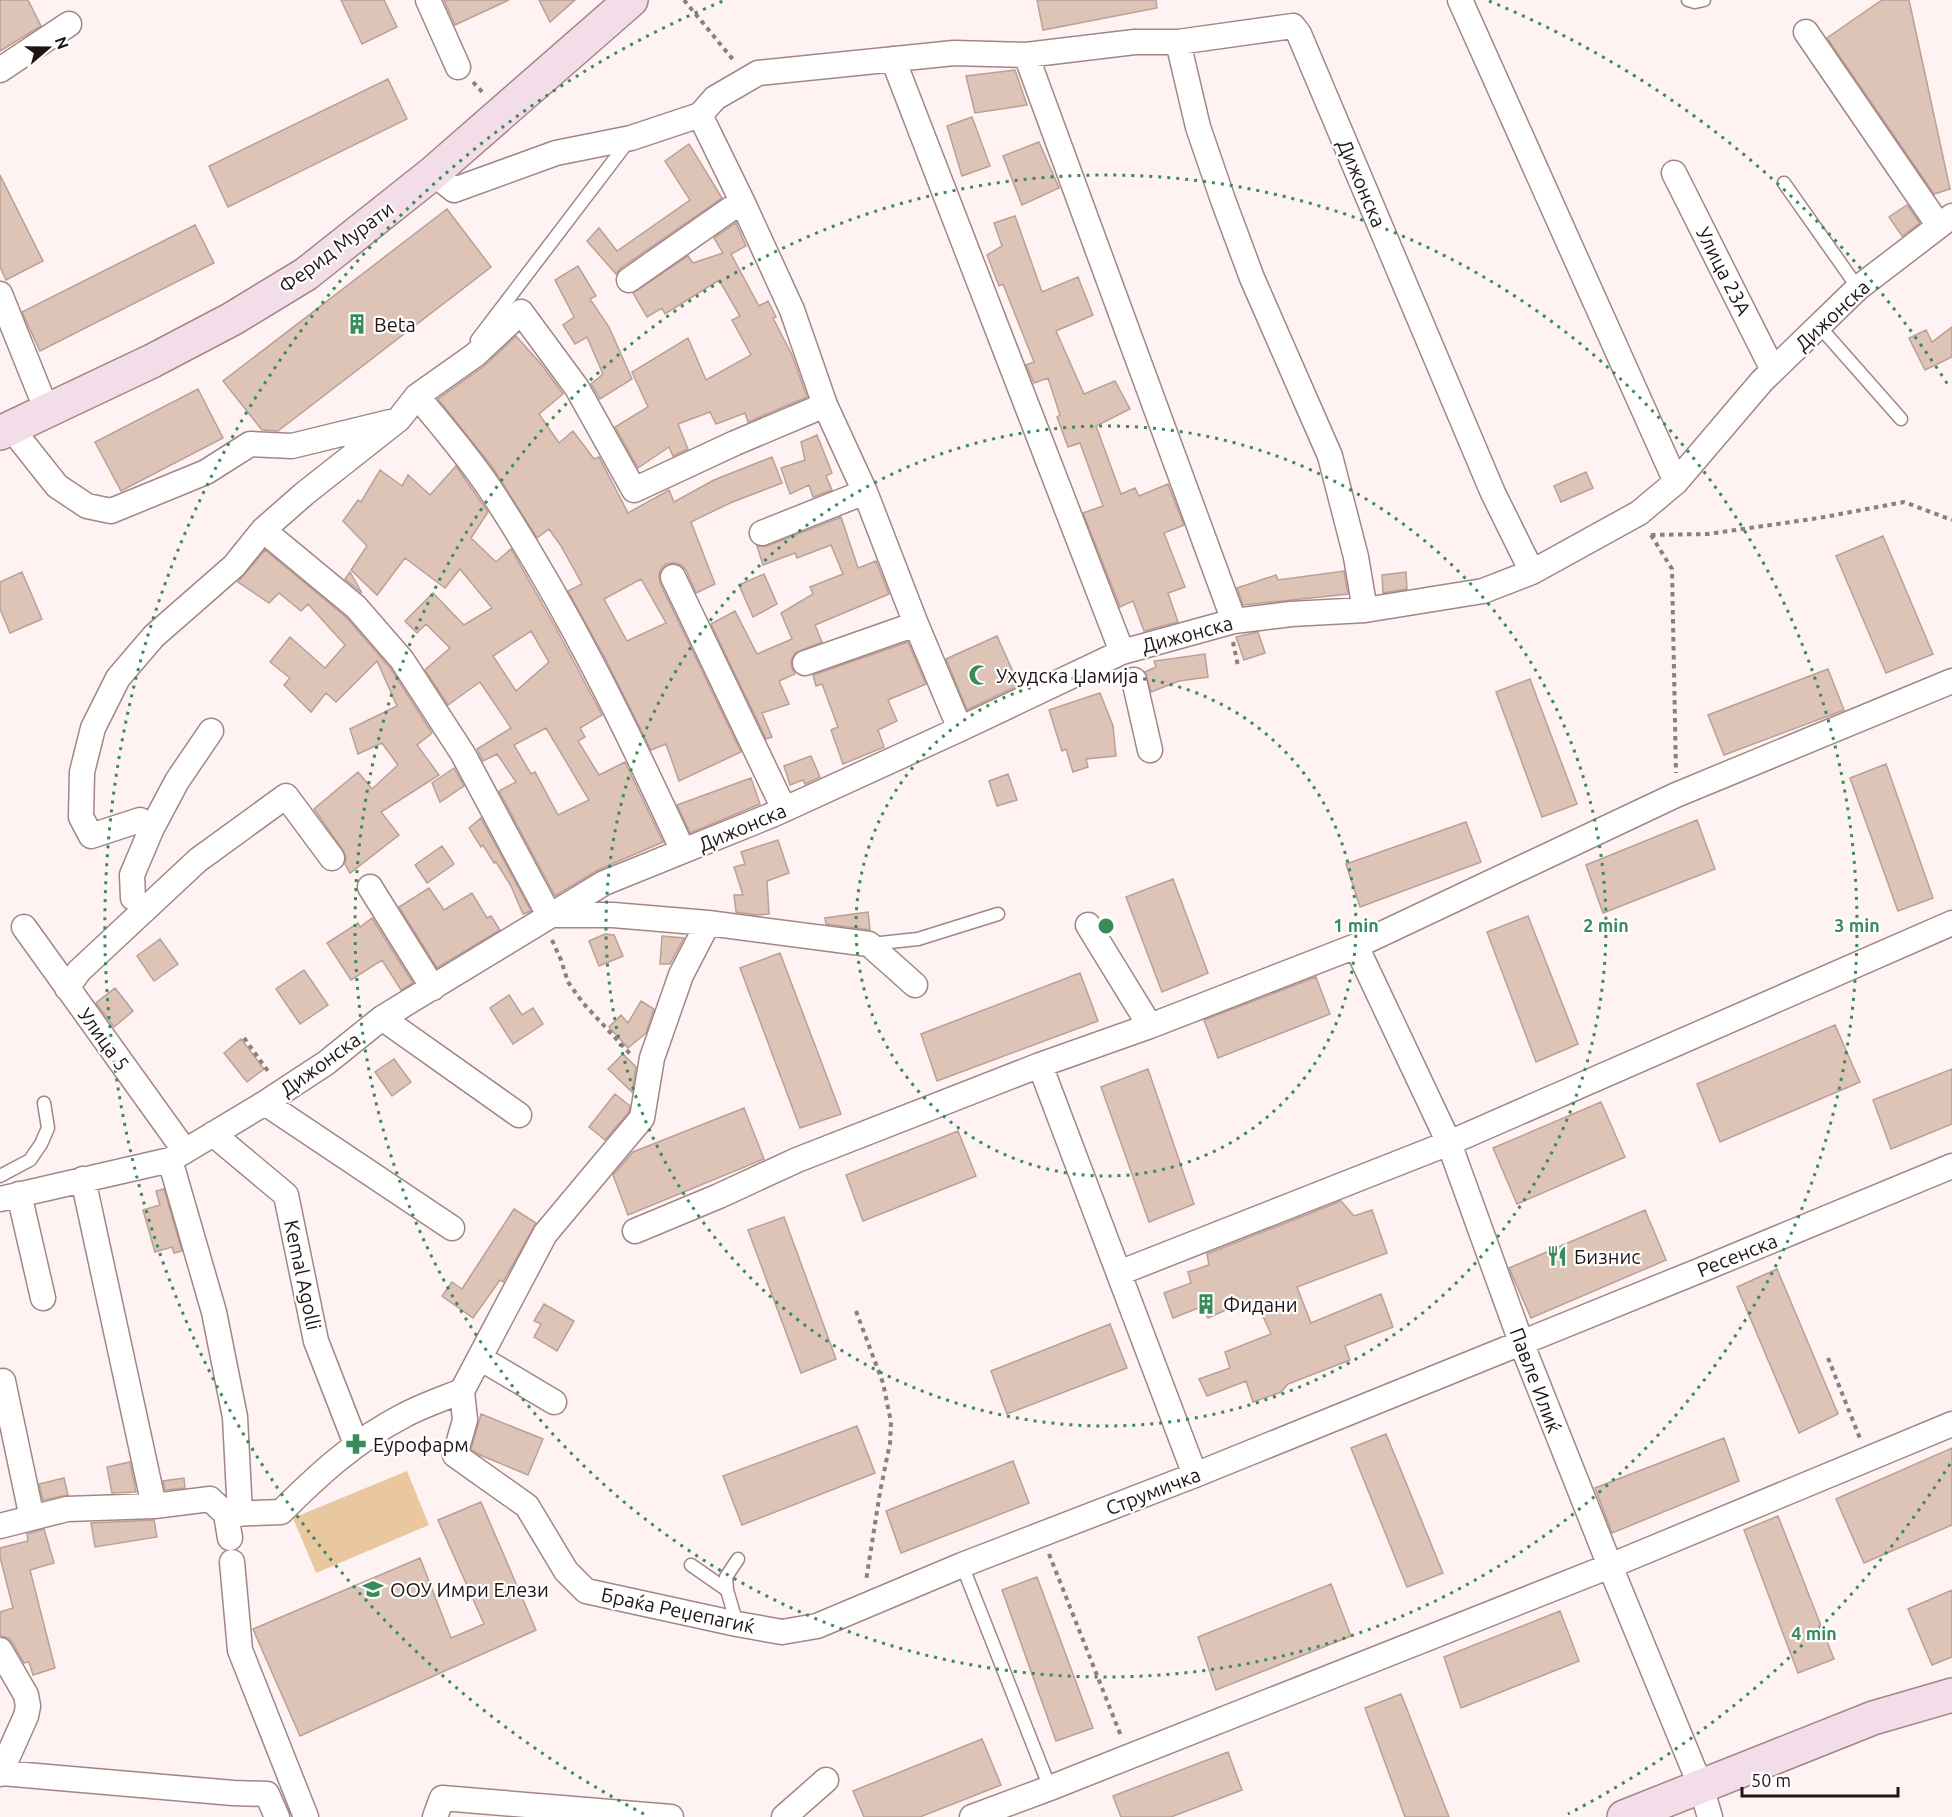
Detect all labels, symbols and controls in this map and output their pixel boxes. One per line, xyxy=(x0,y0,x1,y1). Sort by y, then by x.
north arrow xyxy=(18,18,78,78)
text: N xyxy=(52,34,73,52)
street label: Дижонска xyxy=(1333,135,1391,231)
street label: Ферид Мурати xyxy=(274,196,398,298)
street label: Улица 23А xyxy=(1692,223,1756,319)
street label: Дижонска xyxy=(1790,275,1874,355)
building icon: Beta xyxy=(345,312,369,336)
place label: Beta xyxy=(374,313,416,336)
street label: Дижонска xyxy=(1139,611,1235,657)
mosque icon: Ухудска Џамија xyxy=(967,663,991,687)
place label: Ухудска Џамија xyxy=(996,664,1139,687)
street label: Дижонска xyxy=(694,798,790,856)
text: 1 min xyxy=(1333,915,1379,935)
text: 2 min xyxy=(1583,915,1629,935)
text: 3 min xyxy=(1834,915,1880,935)
centre of rings xyxy=(1096,916,1116,936)
street label: Улица 5 xyxy=(74,1003,134,1075)
street label: Дижонска xyxy=(275,1027,365,1101)
street label: Kemal Agolli xyxy=(280,1218,326,1332)
street label: Ресенска xyxy=(1694,1229,1780,1281)
restaurant icon: Бизнис xyxy=(1545,1244,1569,1268)
place label: Бизнис xyxy=(1574,1245,1641,1268)
building icon: Фидани xyxy=(1194,1292,1218,1316)
place label: Фидани xyxy=(1223,1293,1298,1316)
street label: Павле Илиќ xyxy=(1505,1324,1567,1436)
pharmacy icon: Еурофарм xyxy=(344,1432,368,1456)
place label: Еурофарм xyxy=(373,1433,469,1456)
street label: Струмичка xyxy=(1102,1462,1204,1520)
school or university icon: ООУ Имри Елези xyxy=(361,1577,385,1601)
place label: ООУ Имри Елези xyxy=(390,1578,549,1601)
street label: Браќа Реџепагиќ xyxy=(599,1582,757,1638)
text: 4 min xyxy=(1791,1623,1837,1643)
scale bar xyxy=(1742,1760,1898,1798)
text: 50 m xyxy=(1751,1770,1791,1790)

